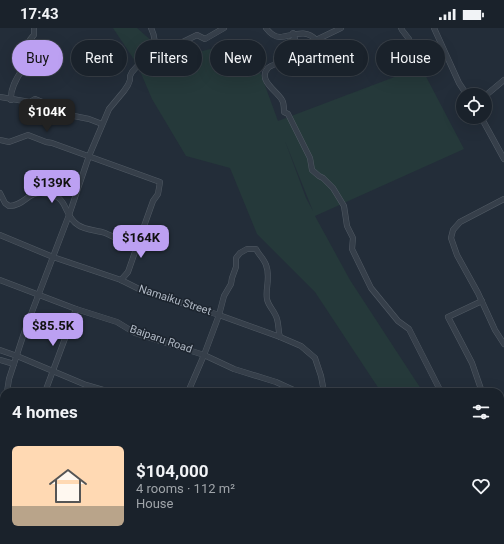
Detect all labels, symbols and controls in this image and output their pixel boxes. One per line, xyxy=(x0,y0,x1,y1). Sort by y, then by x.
text: 17:43 xyxy=(20,5,59,23)
chip: Buy xyxy=(12,40,63,76)
chip: Rent xyxy=(71,40,127,76)
chip: Filters xyxy=(135,40,202,76)
chip: New xyxy=(210,40,266,76)
chip: Apartment xyxy=(274,40,368,76)
chip: House xyxy=(376,40,445,76)
map controls xyxy=(456,88,492,124)
button: locate xyxy=(456,88,492,124)
pin: $104K xyxy=(19,99,75,133)
text: $104K xyxy=(28,104,66,119)
pin: $139K xyxy=(24,170,80,204)
text: $139K xyxy=(33,175,71,190)
pin: $164K xyxy=(113,225,169,259)
text: $164K xyxy=(122,230,160,245)
street label: Namaiku Street xyxy=(137,282,213,318)
pin: $85.5K xyxy=(20,313,86,347)
text: $85.5K xyxy=(32,318,74,333)
street label: Baiparu Road xyxy=(128,322,194,356)
icon: filters xyxy=(470,401,492,423)
text: 4 homes xyxy=(12,402,78,422)
text: $104,000 xyxy=(136,461,208,481)
icon: home xyxy=(44,462,92,510)
icon: heart xyxy=(470,475,492,497)
text: 4 rooms · 112 m² xyxy=(136,481,235,496)
text: House xyxy=(136,496,173,511)

